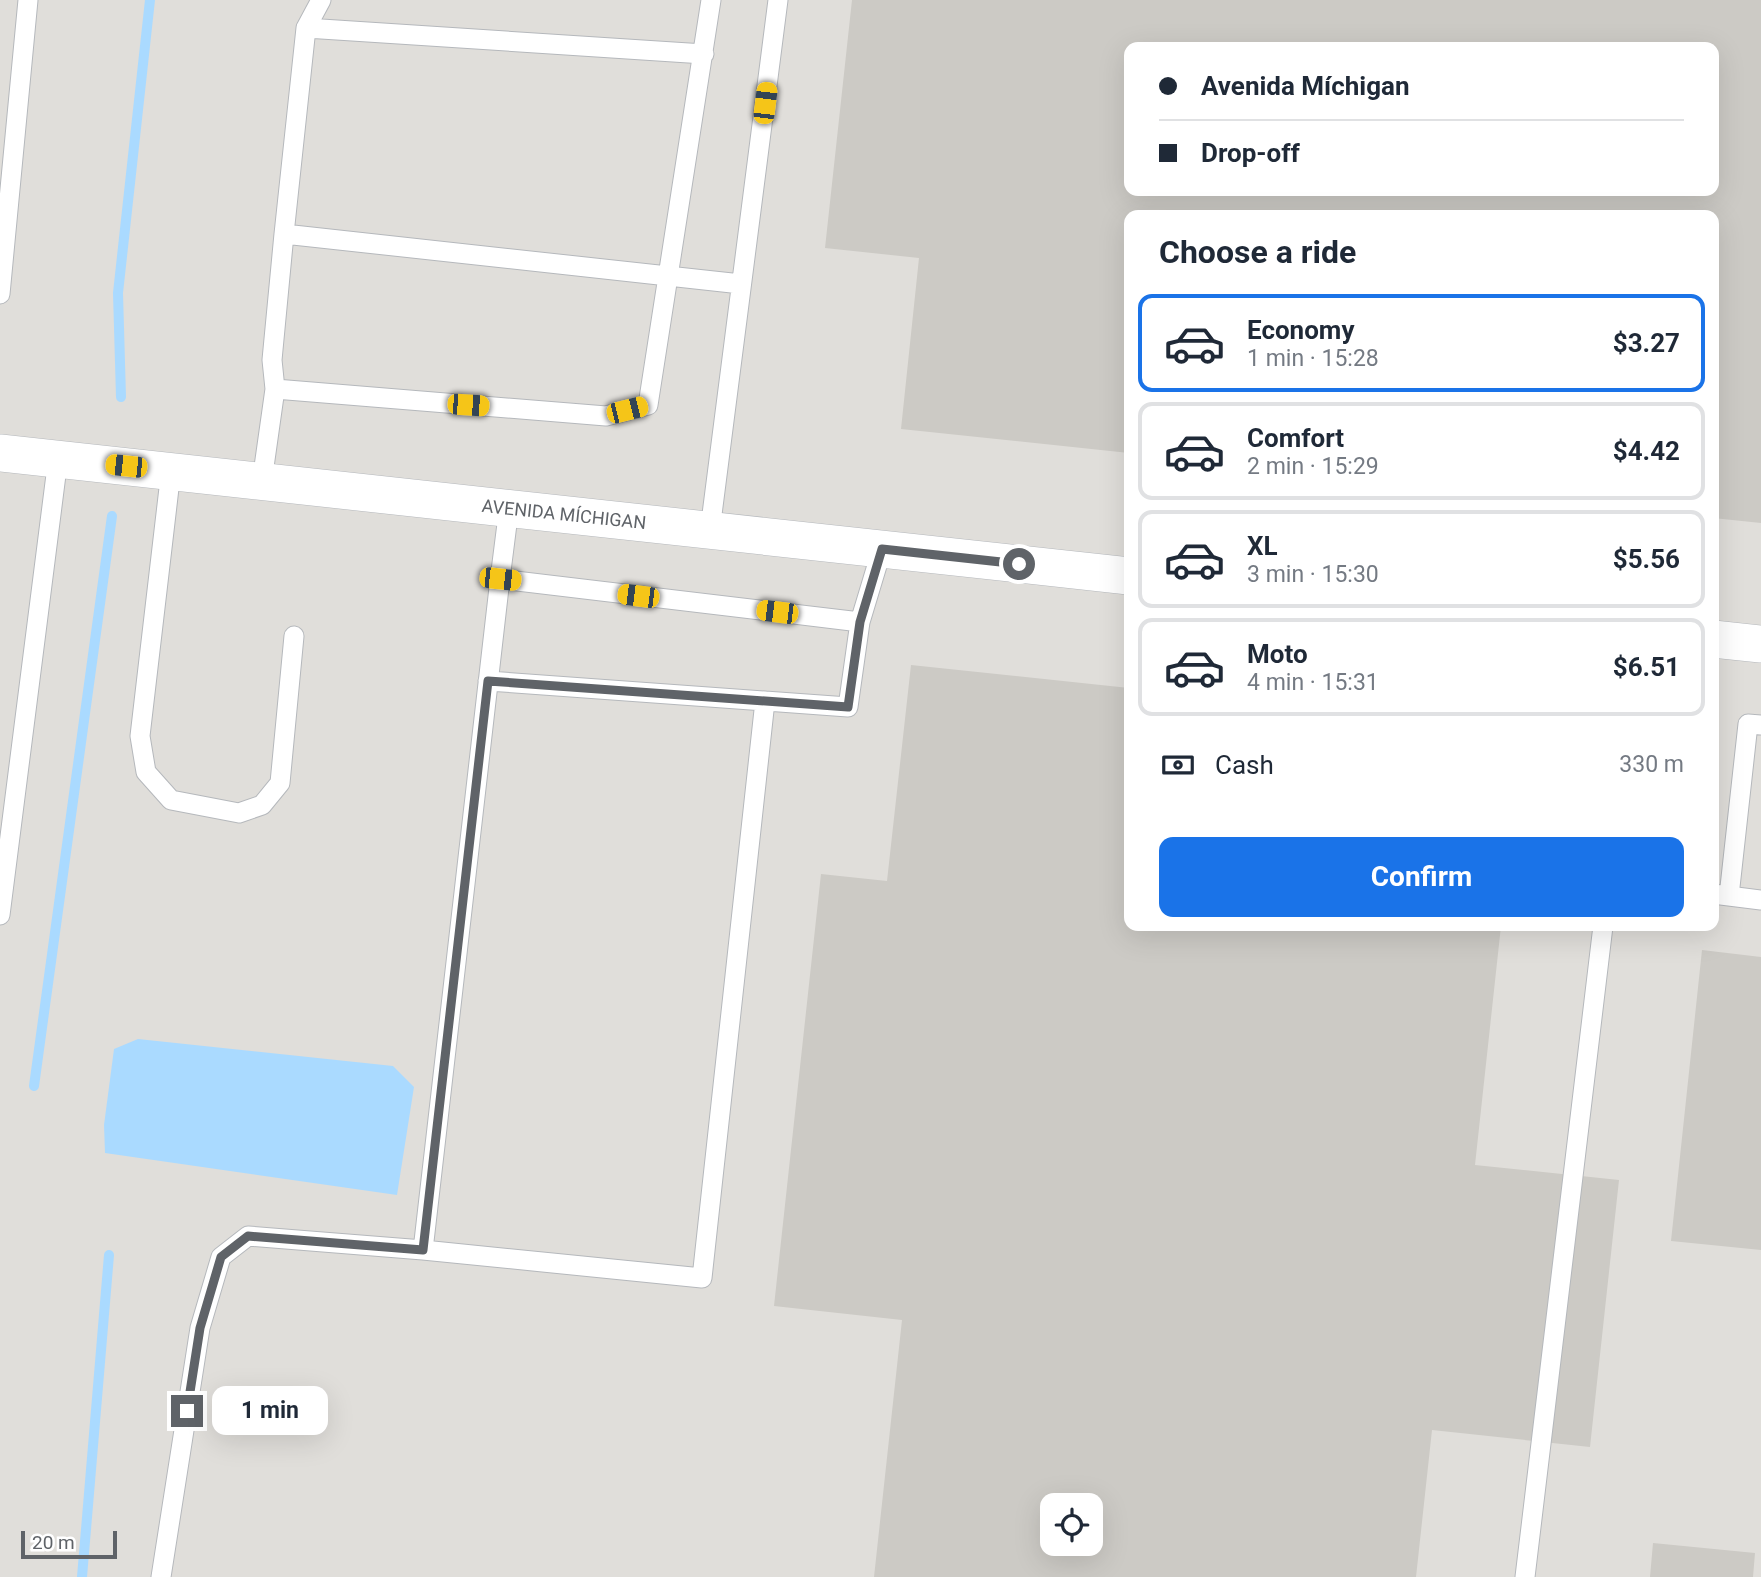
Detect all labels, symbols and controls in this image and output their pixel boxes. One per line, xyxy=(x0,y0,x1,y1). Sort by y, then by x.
text: Avenida Míchigan xyxy=(1201,71,1410,101)
car xyxy=(753,81,778,125)
text: Drop-off xyxy=(1201,138,1300,168)
text: Choose a ride xyxy=(1159,233,1356,271)
icon: car xyxy=(1163,312,1226,375)
text: Economy xyxy=(1247,315,1354,345)
text: $3.27 xyxy=(1613,328,1680,358)
text: 1 min · 15:28 xyxy=(1247,345,1379,372)
car xyxy=(447,393,490,417)
car xyxy=(605,395,650,425)
icon: car xyxy=(1163,420,1226,483)
text: Comfort xyxy=(1247,423,1344,453)
text: $4.42 xyxy=(1613,436,1680,466)
car xyxy=(105,453,148,479)
text: 2 min · 15:29 xyxy=(1247,453,1379,480)
street label: AVENIDA MÍCHIGAN xyxy=(481,495,647,533)
icon: car xyxy=(1163,528,1226,591)
text: XL xyxy=(1247,531,1278,561)
text: $5.56 xyxy=(1613,544,1680,574)
route start xyxy=(1003,548,1035,580)
text: 3 min · 15:30 xyxy=(1247,561,1379,588)
car xyxy=(479,566,522,592)
car xyxy=(616,583,661,609)
car xyxy=(755,599,800,625)
icon: car xyxy=(1163,636,1226,699)
text: Moto xyxy=(1247,639,1308,669)
text: $6.51 xyxy=(1613,652,1680,682)
text: 4 min · 15:31 xyxy=(1247,669,1379,696)
icon: cash xyxy=(1159,746,1197,784)
text: Cash xyxy=(1215,750,1274,780)
text: 330 m xyxy=(1619,751,1684,778)
button: Confirm xyxy=(1159,837,1684,917)
callout: 1 min xyxy=(212,1386,327,1436)
route end xyxy=(171,1395,203,1427)
text: 1 min xyxy=(241,1397,299,1424)
map controls xyxy=(1040,1493,1103,1556)
button: locate xyxy=(1040,1493,1103,1556)
scale bar xyxy=(21,1528,117,1560)
text: 20 m xyxy=(32,1531,75,1554)

